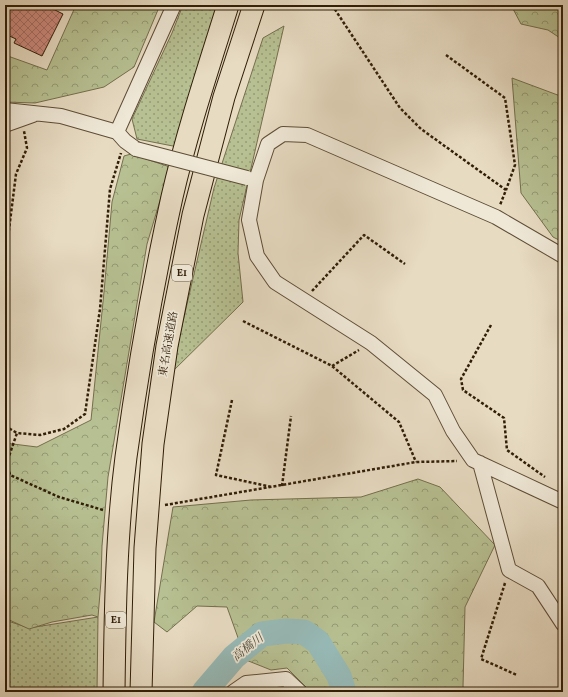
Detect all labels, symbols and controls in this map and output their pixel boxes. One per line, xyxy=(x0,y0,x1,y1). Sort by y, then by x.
road number: E1 xyxy=(172,265,192,281)
street label: 東名高速道路 xyxy=(156,310,182,378)
road number: E1 xyxy=(106,612,126,628)
water label: 高橋川 xyxy=(229,629,269,665)

